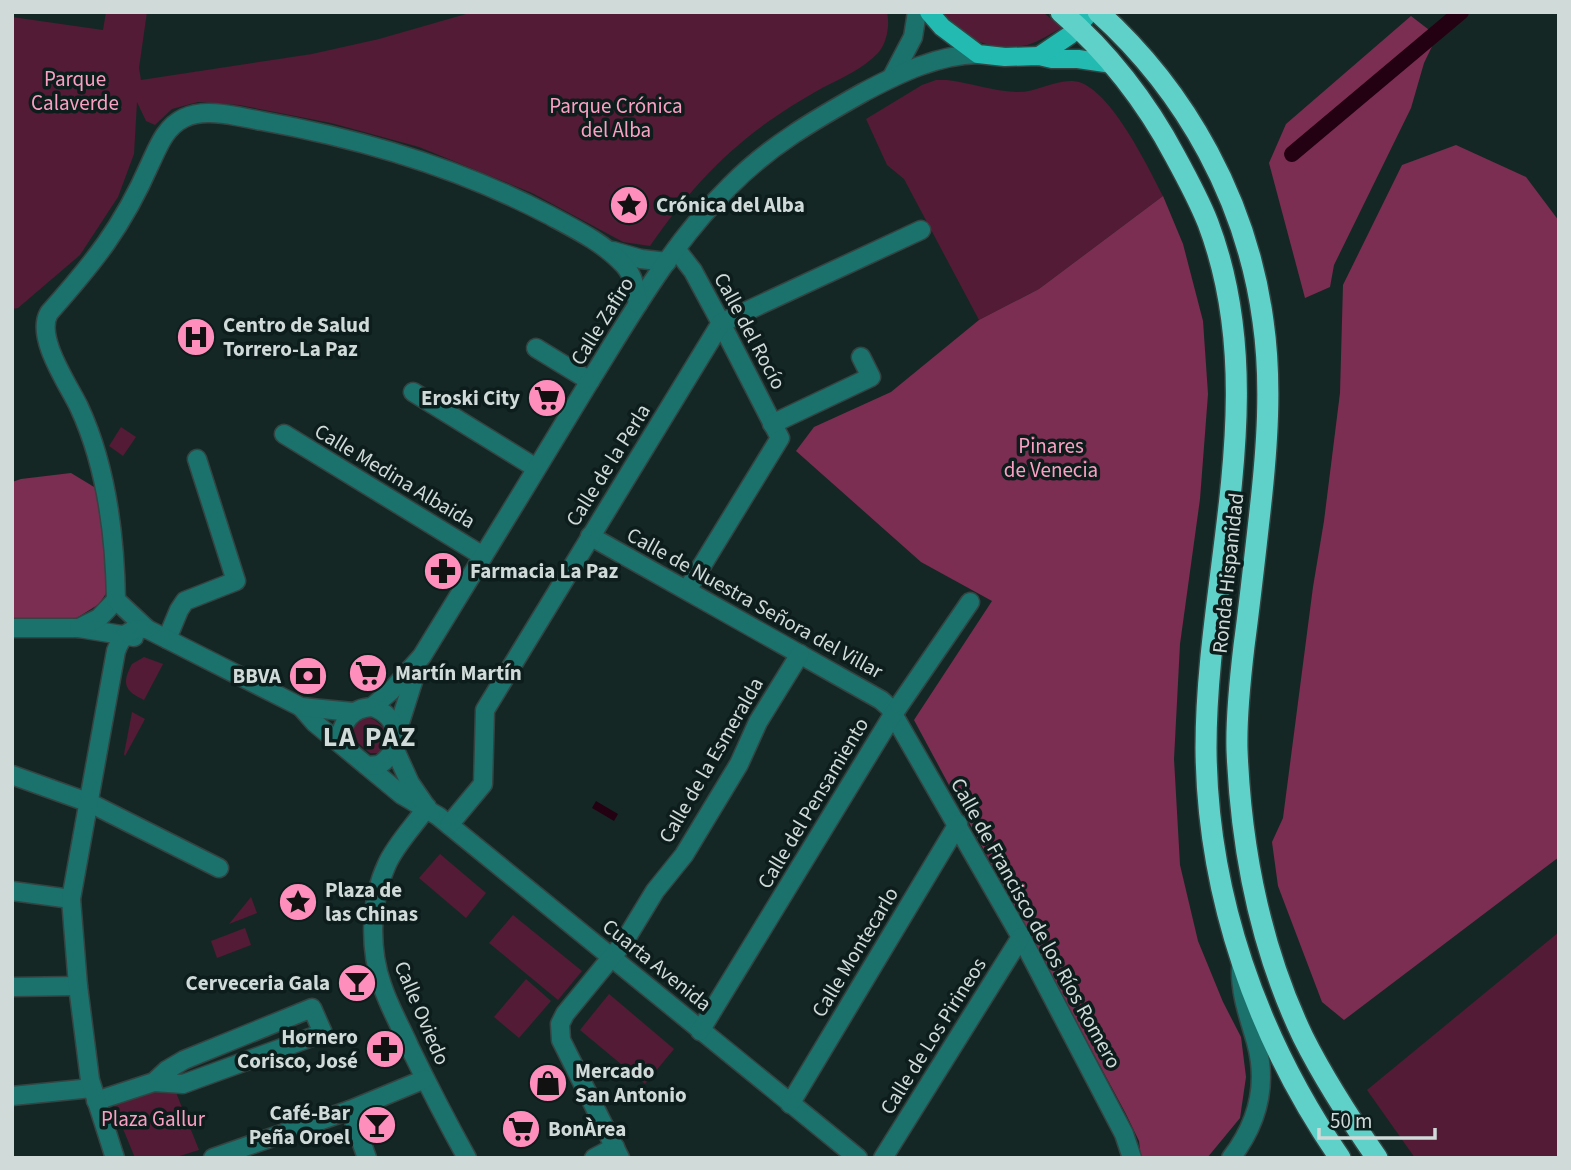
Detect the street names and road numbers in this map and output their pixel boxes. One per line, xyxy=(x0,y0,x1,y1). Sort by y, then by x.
street label: Calle del Rocío xyxy=(707,267,793,395)
street label: Calle Zafiro xyxy=(563,271,641,371)
street label: Calle de la Perla xyxy=(558,398,658,532)
street label: Calle Medina Albaida xyxy=(309,416,481,536)
street label: Ronda Hispanidad xyxy=(1205,491,1251,655)
street label: Calle de Nuestra Señora del Villar xyxy=(621,520,889,686)
street label: Calle de la Esmeralda xyxy=(651,672,771,848)
street label: Calle del Pensamiento xyxy=(750,712,876,894)
street label: Calle de Francisco de los Ríos Romero xyxy=(943,772,1129,1074)
street label: Calle Montecarlo xyxy=(804,881,906,1023)
street label: Cuarta Avenida xyxy=(596,912,718,1018)
street label: Calle de Los Pirineos xyxy=(873,952,994,1120)
street label: Calle Oviedo xyxy=(387,956,457,1070)

